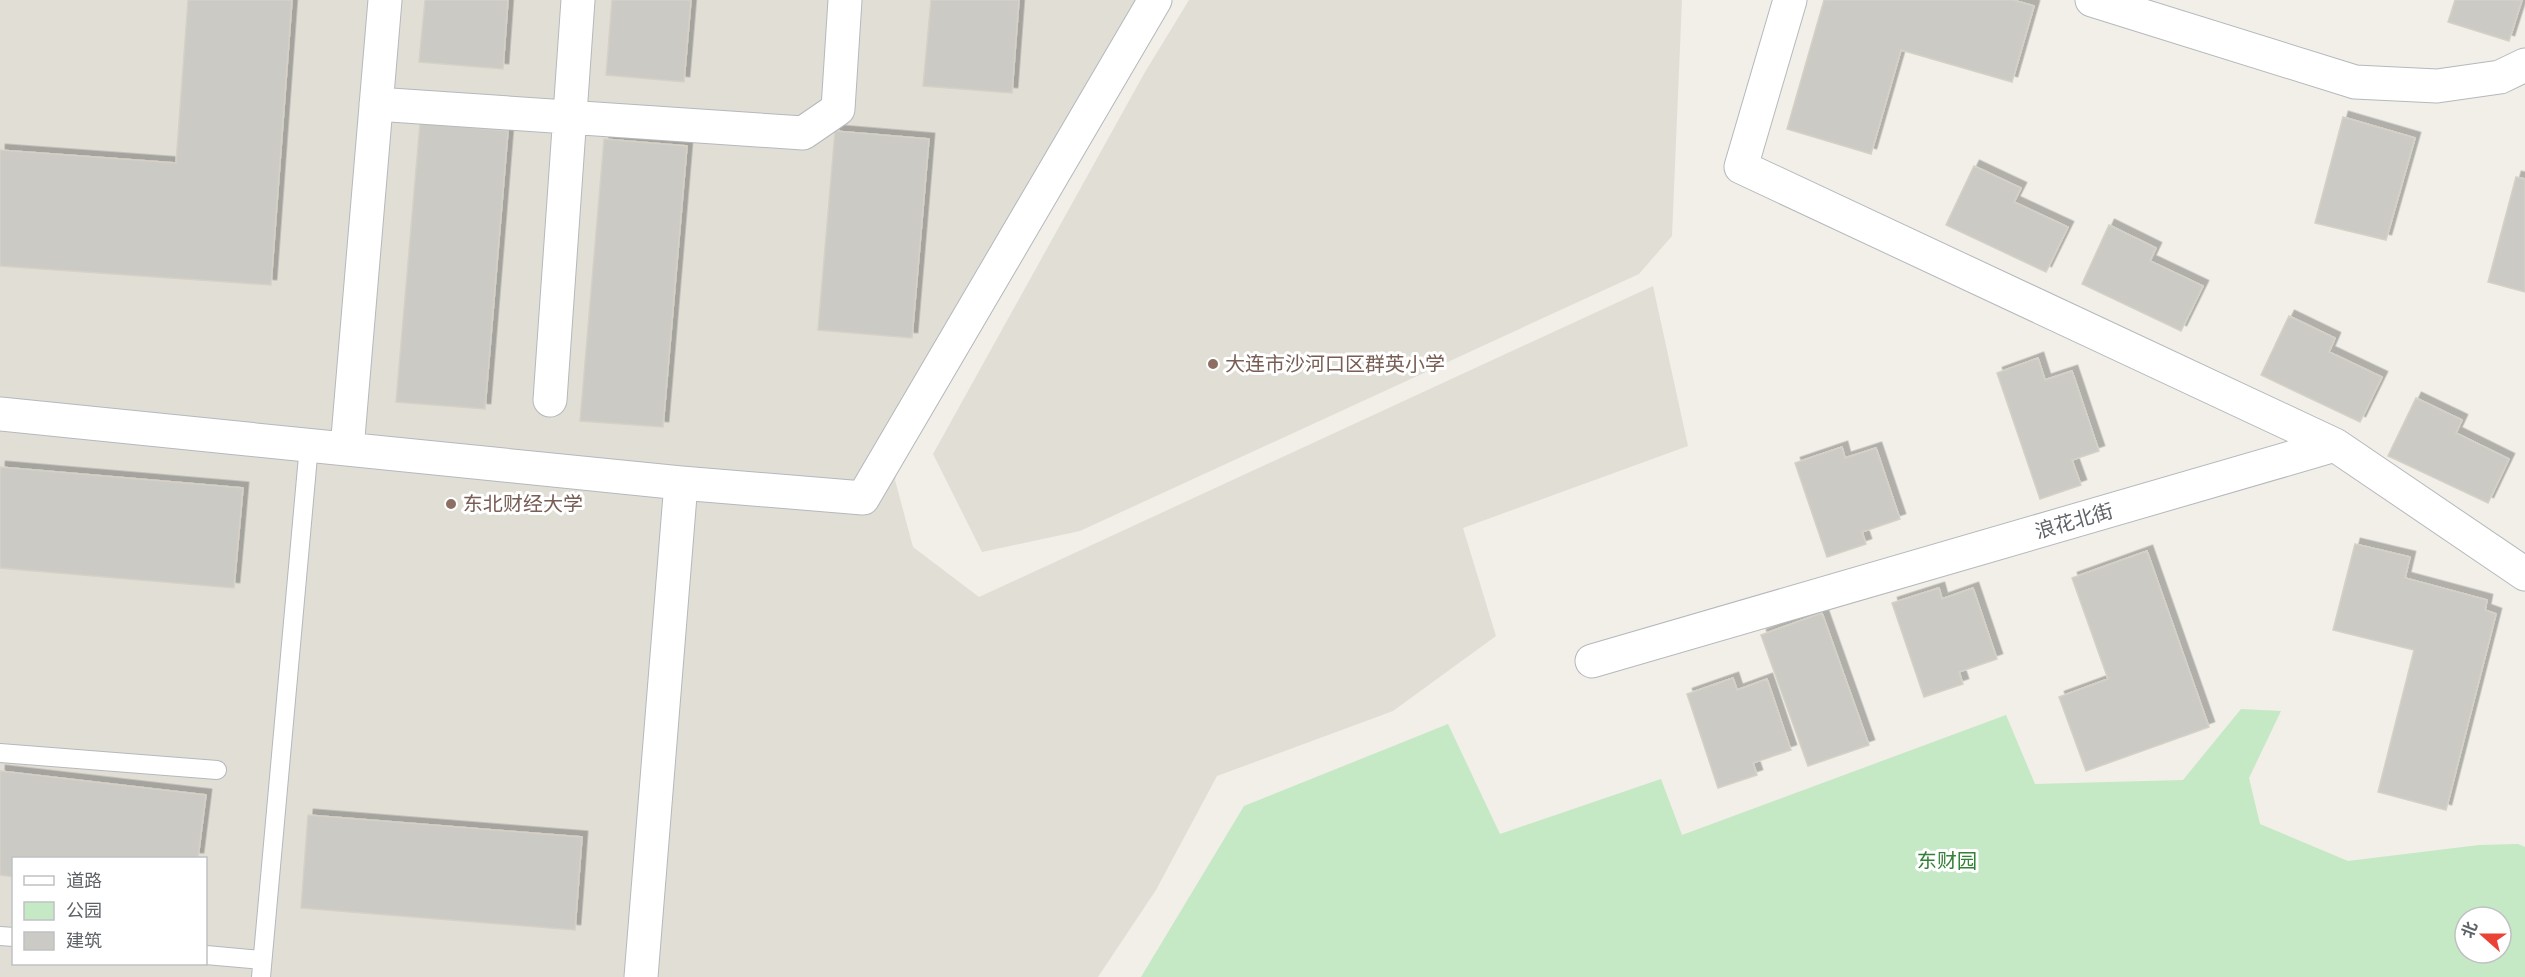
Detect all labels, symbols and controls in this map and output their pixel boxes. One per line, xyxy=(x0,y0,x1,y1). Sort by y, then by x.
place label: 大连市沙河口区群英小学 xyxy=(1225,352,1445,376)
marker: 大连市沙河口区群英小学 xyxy=(1206,357,1220,371)
place label: 东北财经大学 xyxy=(463,492,583,516)
marker: 东北财经大学 xyxy=(444,497,458,511)
street label: 浪花北街 xyxy=(2032,498,2116,544)
park label: 东财园 xyxy=(1917,849,1977,873)
legend xyxy=(12,857,207,965)
text: 道路 xyxy=(66,870,102,891)
text: 公园 xyxy=(66,900,102,921)
north arrow xyxy=(2453,905,2513,965)
text: 北 xyxy=(2458,919,2481,941)
text: 建筑 xyxy=(66,930,102,951)

